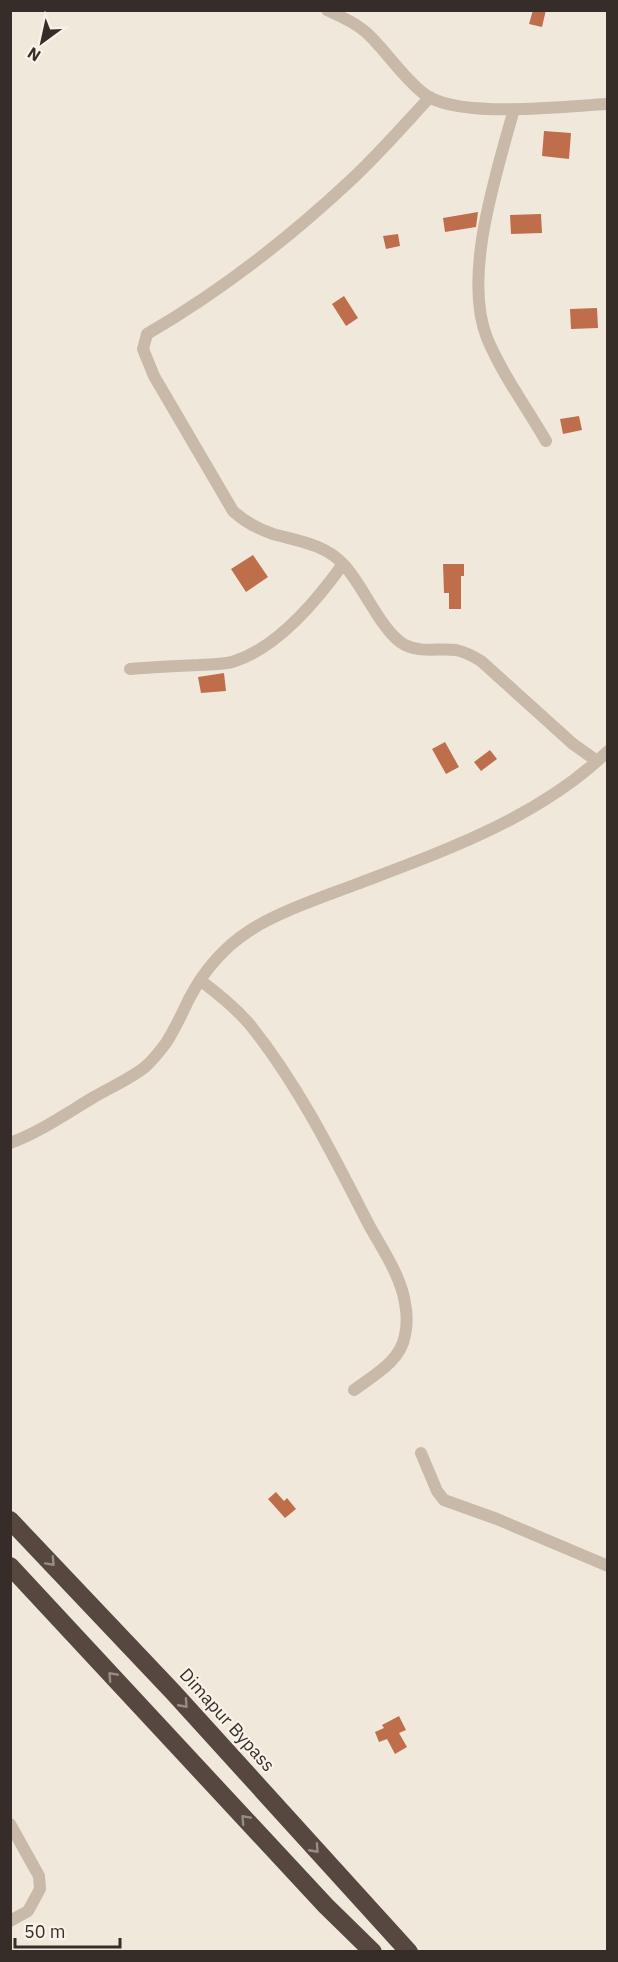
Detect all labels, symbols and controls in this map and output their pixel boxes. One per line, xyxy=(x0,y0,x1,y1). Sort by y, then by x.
north arrow xyxy=(12,12,72,72)
text: N xyxy=(24,43,44,66)
one-way arrow xyxy=(43,1555,54,1566)
street label: Dimapur Bypass xyxy=(175,1663,280,1776)
one-way arrow xyxy=(108,1672,119,1683)
one-way arrow xyxy=(177,1697,188,1708)
one-way arrow xyxy=(241,1815,252,1826)
one-way arrow xyxy=(308,1842,319,1852)
scale bar xyxy=(15,1911,120,1949)
text: 50 m xyxy=(24,1920,66,1943)

